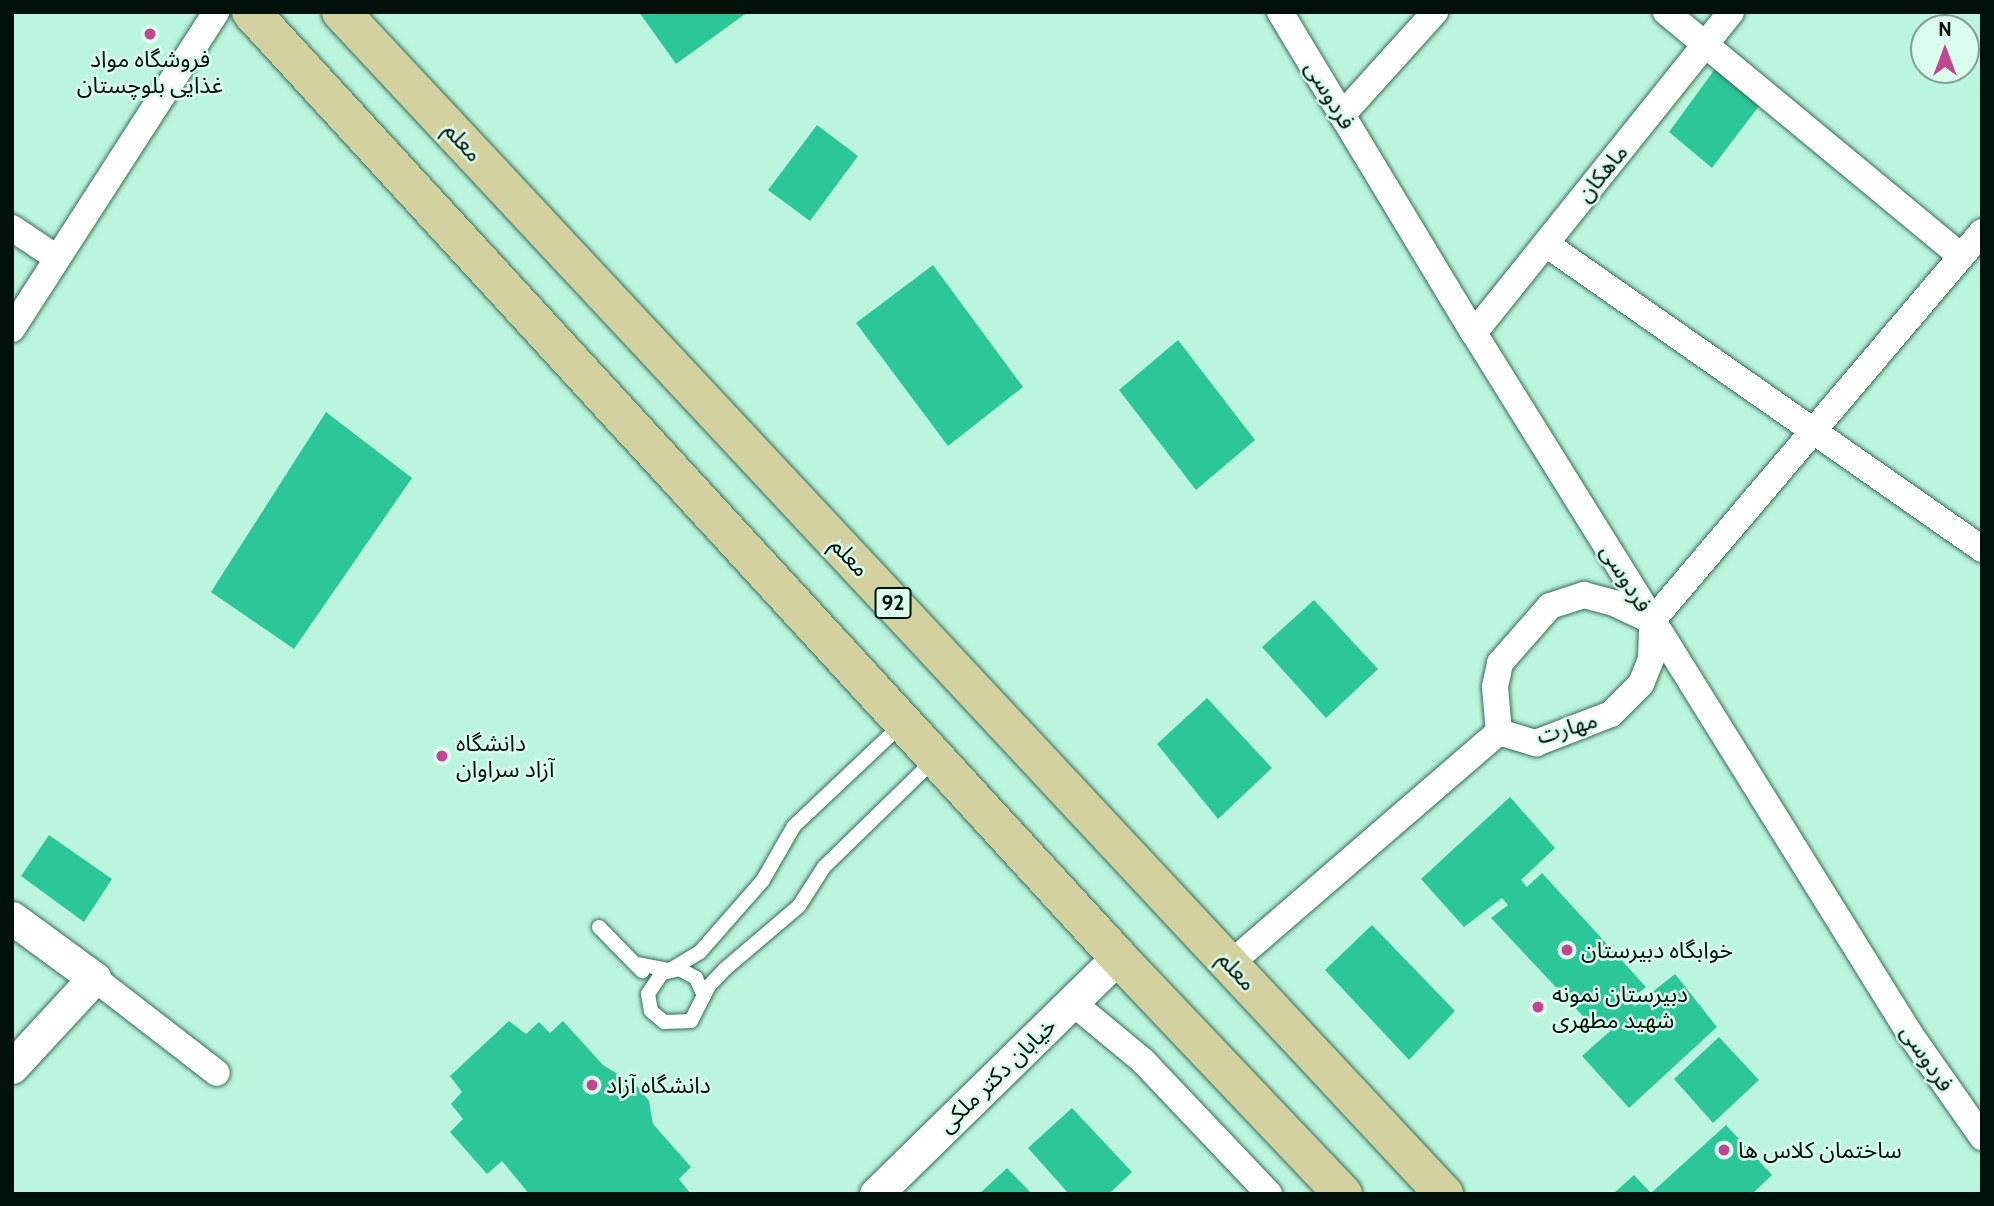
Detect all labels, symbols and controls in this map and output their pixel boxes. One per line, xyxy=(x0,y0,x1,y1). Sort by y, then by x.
north arrow xyxy=(1910,14,1980,84)
text: N xyxy=(1938,18,1952,41)
marker: فروشگاه مواد غذایی بلوچستان xyxy=(142,26,158,42)
place label: فروشگاه مواد غذایی بلوچستان xyxy=(77,45,223,99)
street label: فردوسی xyxy=(1299,56,1361,134)
street label: معلم xyxy=(438,117,488,167)
street label: ماهکان xyxy=(1570,139,1634,207)
street label: معلم xyxy=(825,532,875,582)
street label: فردوسی xyxy=(1594,539,1658,617)
road number: 92 xyxy=(874,586,912,620)
street label: مهارت xyxy=(1533,706,1601,750)
place label: دانشگاه آزاد سراوان xyxy=(456,729,554,783)
marker: دانشگاه آزاد سراوان xyxy=(434,748,450,764)
place label: خوابگاه دبیرستان xyxy=(1581,936,1733,964)
marker: خوابگاه دبیرستان xyxy=(1559,942,1575,958)
street label: معلم xyxy=(1212,946,1262,996)
place label: دبیرستان نمونه شهید مطهری xyxy=(1552,980,1688,1034)
marker: دبیرستان نمونه شهید مطهری xyxy=(1530,999,1546,1015)
street label: خیابان دکتر ملکی xyxy=(932,1012,1062,1138)
street label: فردوسی xyxy=(1895,1019,1959,1097)
place label: دانشگاه آزاد xyxy=(606,1071,711,1099)
marker: دانشگاه آزاد xyxy=(584,1077,600,1093)
place label: ساختمان کلاس ها xyxy=(1738,1136,1902,1164)
marker: ساختمان کلاس ها xyxy=(1716,1142,1732,1158)

